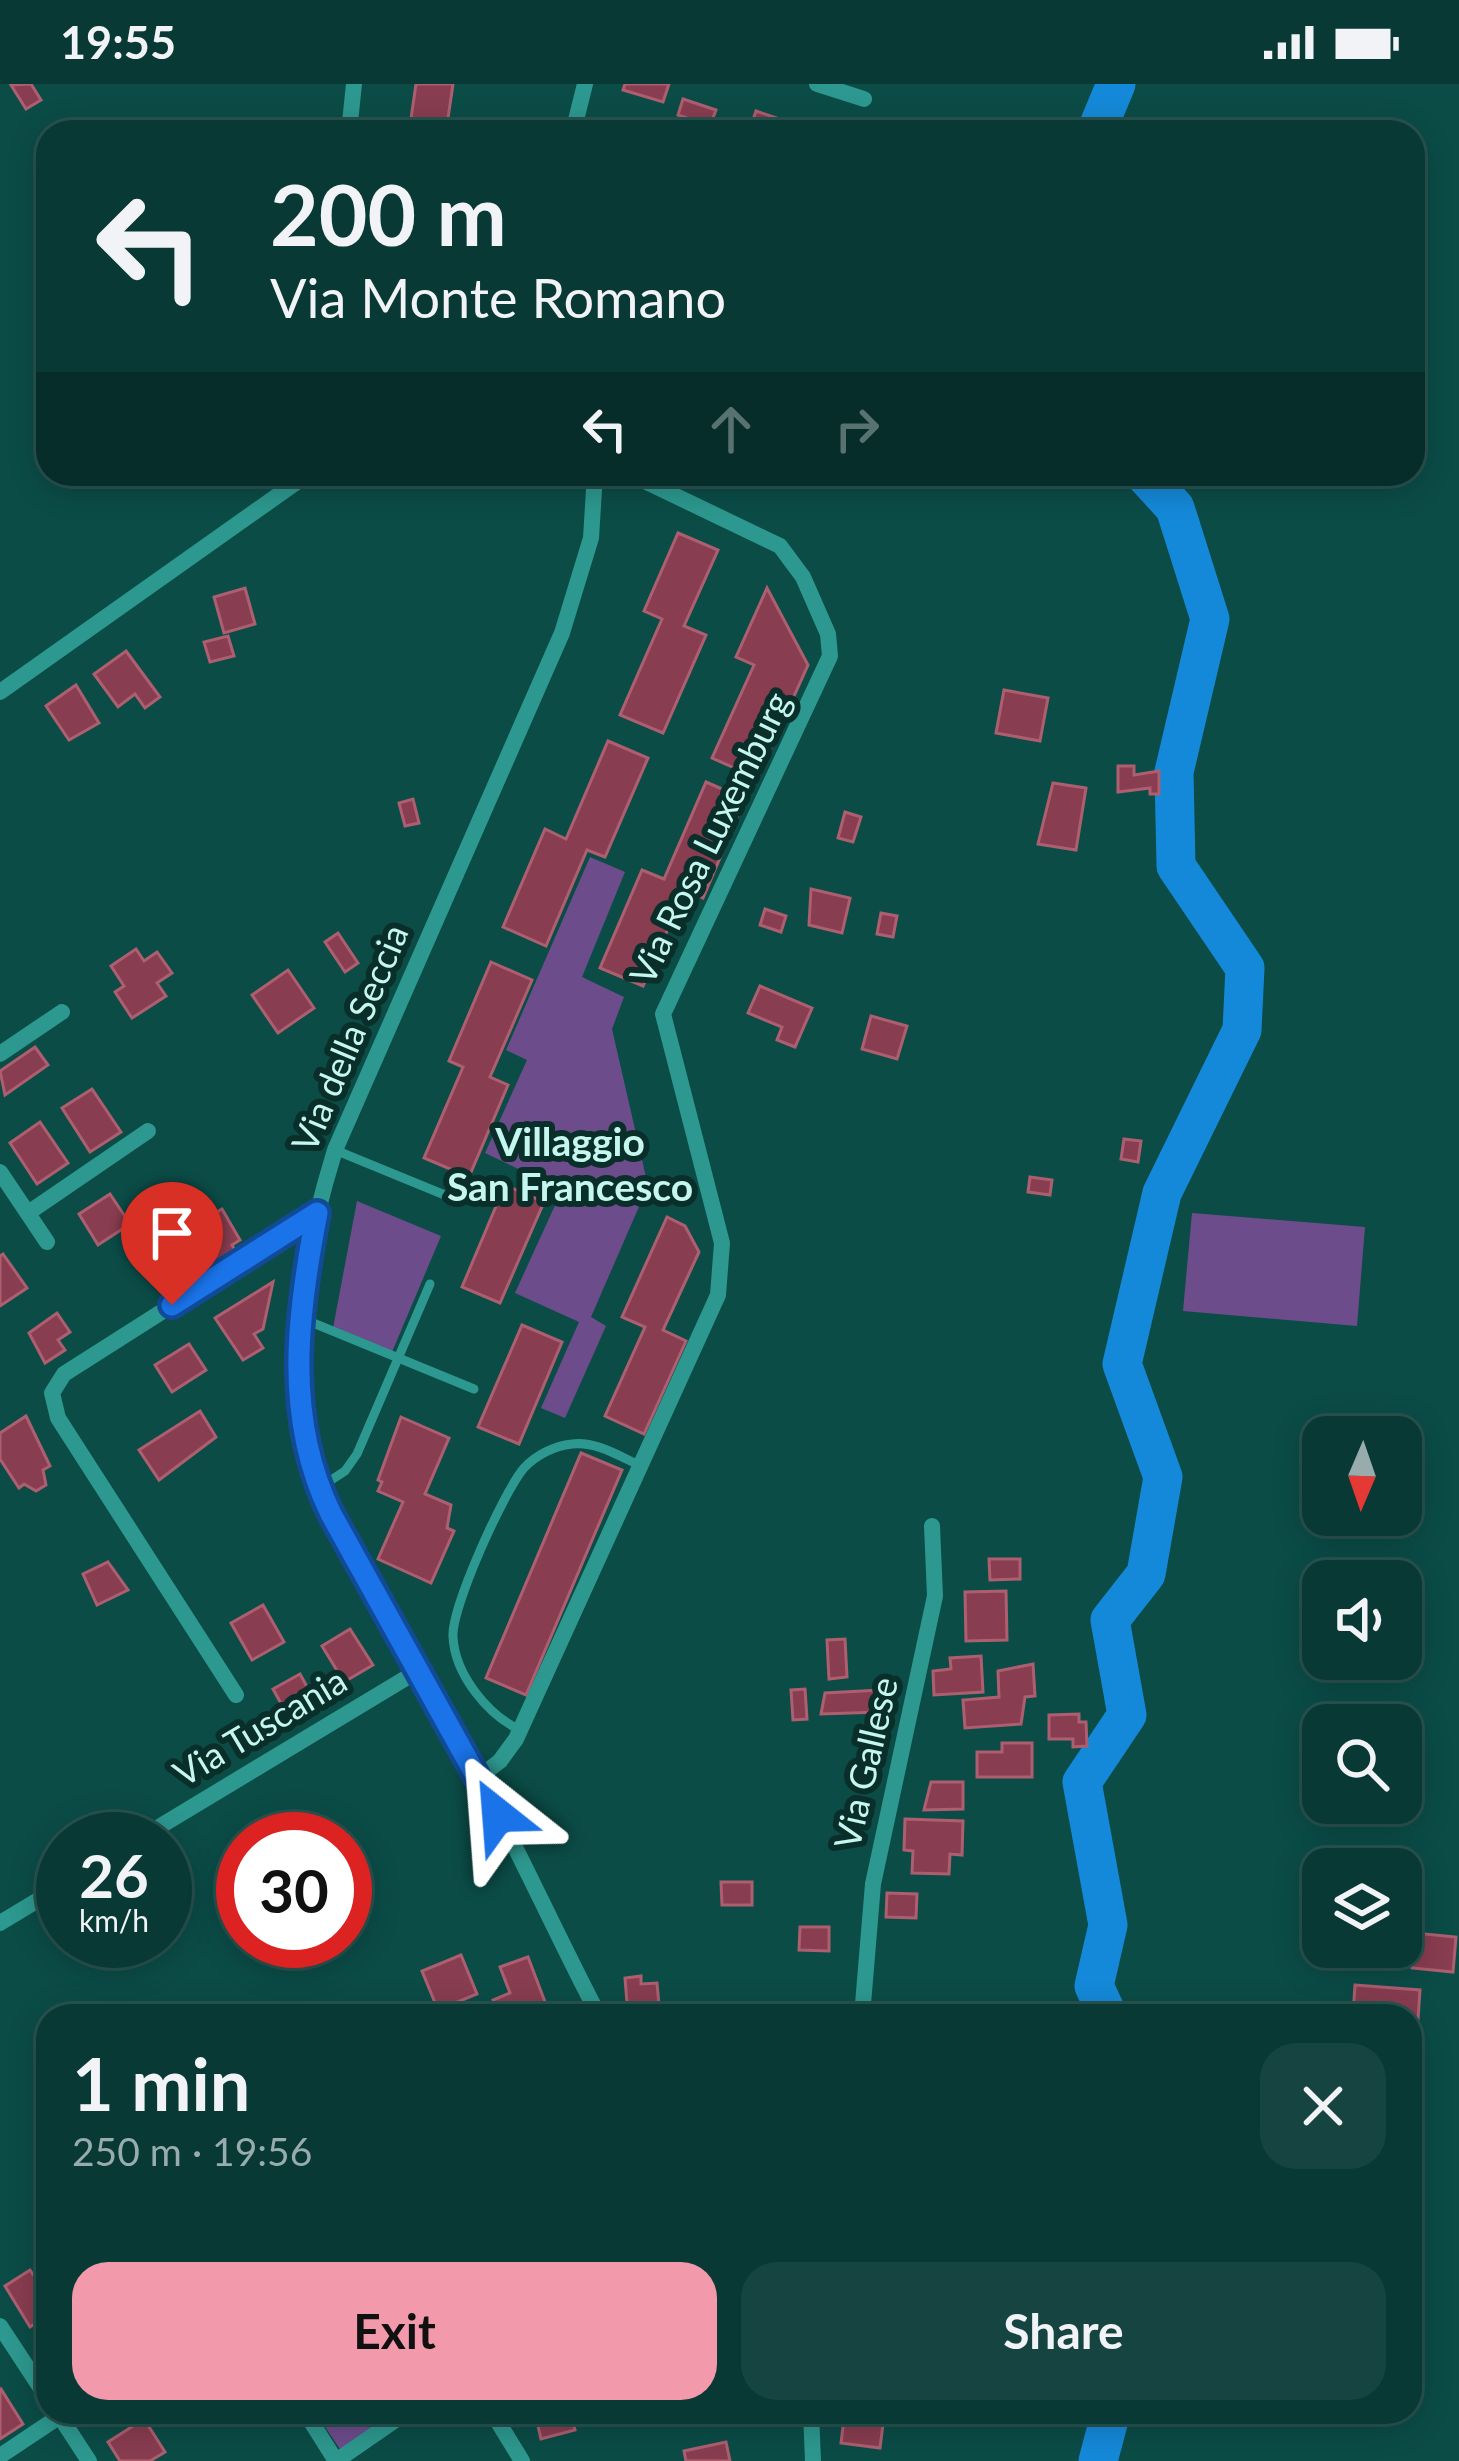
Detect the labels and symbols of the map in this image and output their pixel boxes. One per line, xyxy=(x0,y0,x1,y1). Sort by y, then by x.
street label: Via Rosa Luxemburg xyxy=(619,684,799,991)
street label: Via della Seccia xyxy=(281,917,417,1158)
district label: Villaggio San Francesco xyxy=(447,1118,693,1209)
pin xyxy=(121,1182,223,1305)
north arrow xyxy=(1302,1416,1422,1536)
street label: Via Tuscania xyxy=(165,1657,354,1795)
street label: Via Gallese xyxy=(824,1673,906,1853)
position arrow xyxy=(435,1752,561,1878)
speed limit sign: 30 xyxy=(216,1812,372,1968)

